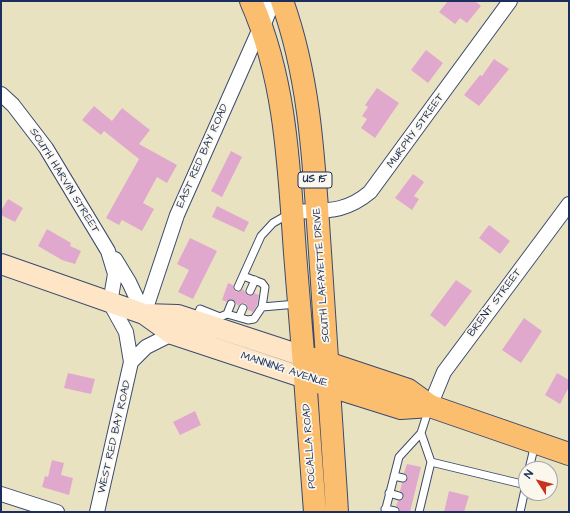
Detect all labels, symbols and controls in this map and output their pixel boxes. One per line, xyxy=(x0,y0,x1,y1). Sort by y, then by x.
street label: MURPHY STREET xyxy=(385,91,447,171)
street label: EAST RED BAY ROAD xyxy=(174,102,232,210)
street label: SOUTH HARVIN STREET xyxy=(26,126,102,236)
road number: US 15 xyxy=(298,172,332,188)
street label: SOUTH LAFAYETTE DRIVE xyxy=(311,207,333,343)
street label: BRENT STREET xyxy=(465,266,525,340)
street label: MANNING AVENUE xyxy=(239,350,329,390)
street label: WEST RED BAY ROAD xyxy=(96,379,134,495)
street label: POCALLA ROAD xyxy=(300,403,320,489)
north arrow xyxy=(518,461,558,501)
text: N xyxy=(521,467,537,481)

